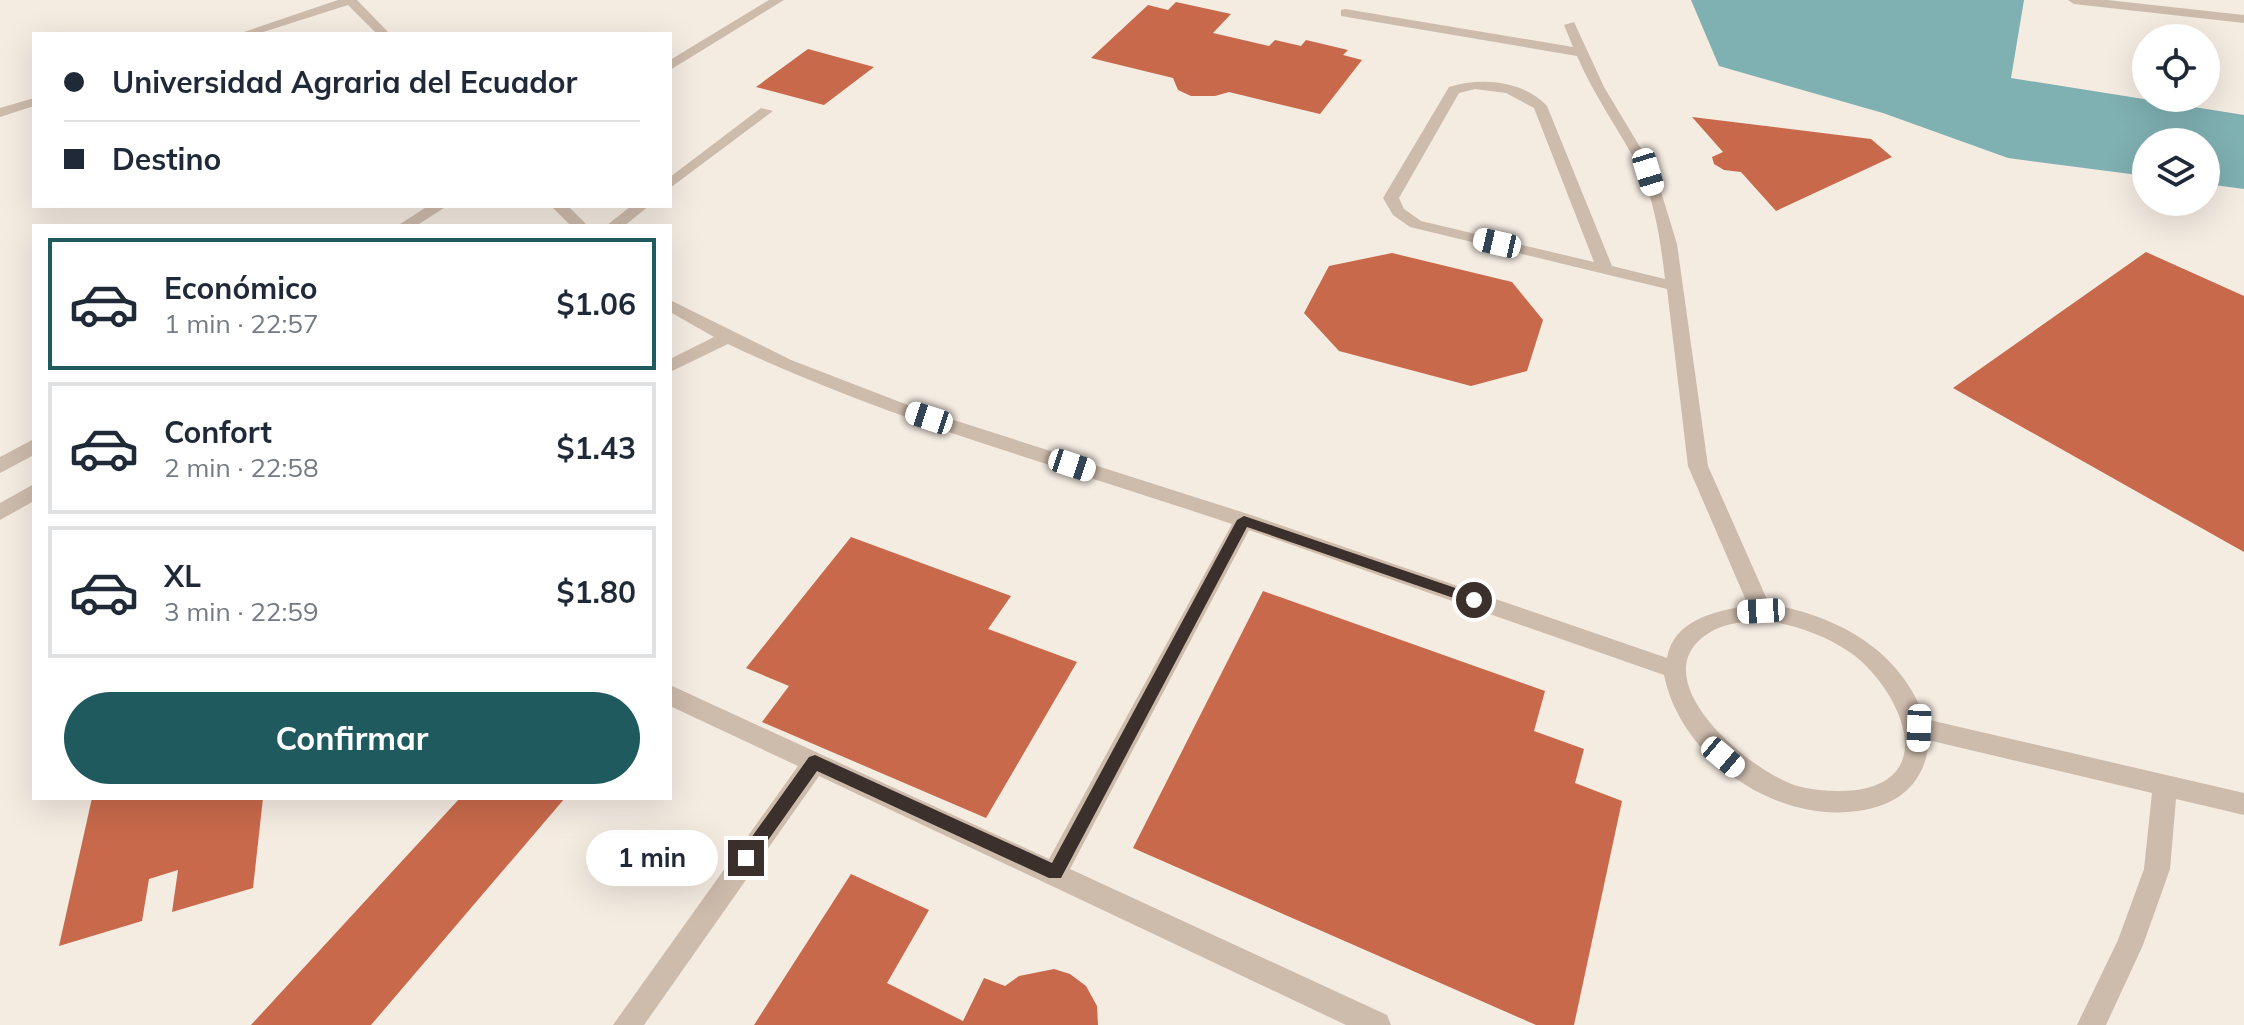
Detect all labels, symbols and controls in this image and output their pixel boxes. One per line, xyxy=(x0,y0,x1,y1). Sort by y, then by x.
map controls xyxy=(2132,24,2220,216)
button: locate xyxy=(2132,24,2220,112)
text: Universidad Agraria del Ecuador xyxy=(112,63,577,101)
button: layers xyxy=(2132,128,2220,216)
text: Destino xyxy=(112,140,221,178)
car xyxy=(1630,146,1666,198)
car xyxy=(1471,226,1523,260)
icon: car xyxy=(68,268,140,340)
text: Económico xyxy=(164,269,318,307)
text: $1.06 xyxy=(557,285,636,323)
text: 1 min · 22:57 xyxy=(164,307,319,340)
car xyxy=(902,399,956,437)
icon: car xyxy=(68,412,140,484)
text: Confort xyxy=(164,413,272,451)
text: $1.43 xyxy=(557,429,636,467)
car xyxy=(1045,446,1099,484)
text: 2 min · 22:58 xyxy=(164,451,319,484)
icon: car xyxy=(68,556,140,628)
text: XL xyxy=(164,557,201,595)
text: $1.80 xyxy=(557,573,636,611)
route start xyxy=(1456,582,1492,618)
text: 3 min · 22:59 xyxy=(164,595,319,628)
car xyxy=(1736,598,1786,624)
button: Confirmar xyxy=(64,692,640,784)
car xyxy=(1906,704,1932,752)
car xyxy=(1697,732,1749,782)
callout: 1 min xyxy=(586,830,718,886)
route end xyxy=(728,840,764,876)
text: 1 min xyxy=(618,841,686,874)

